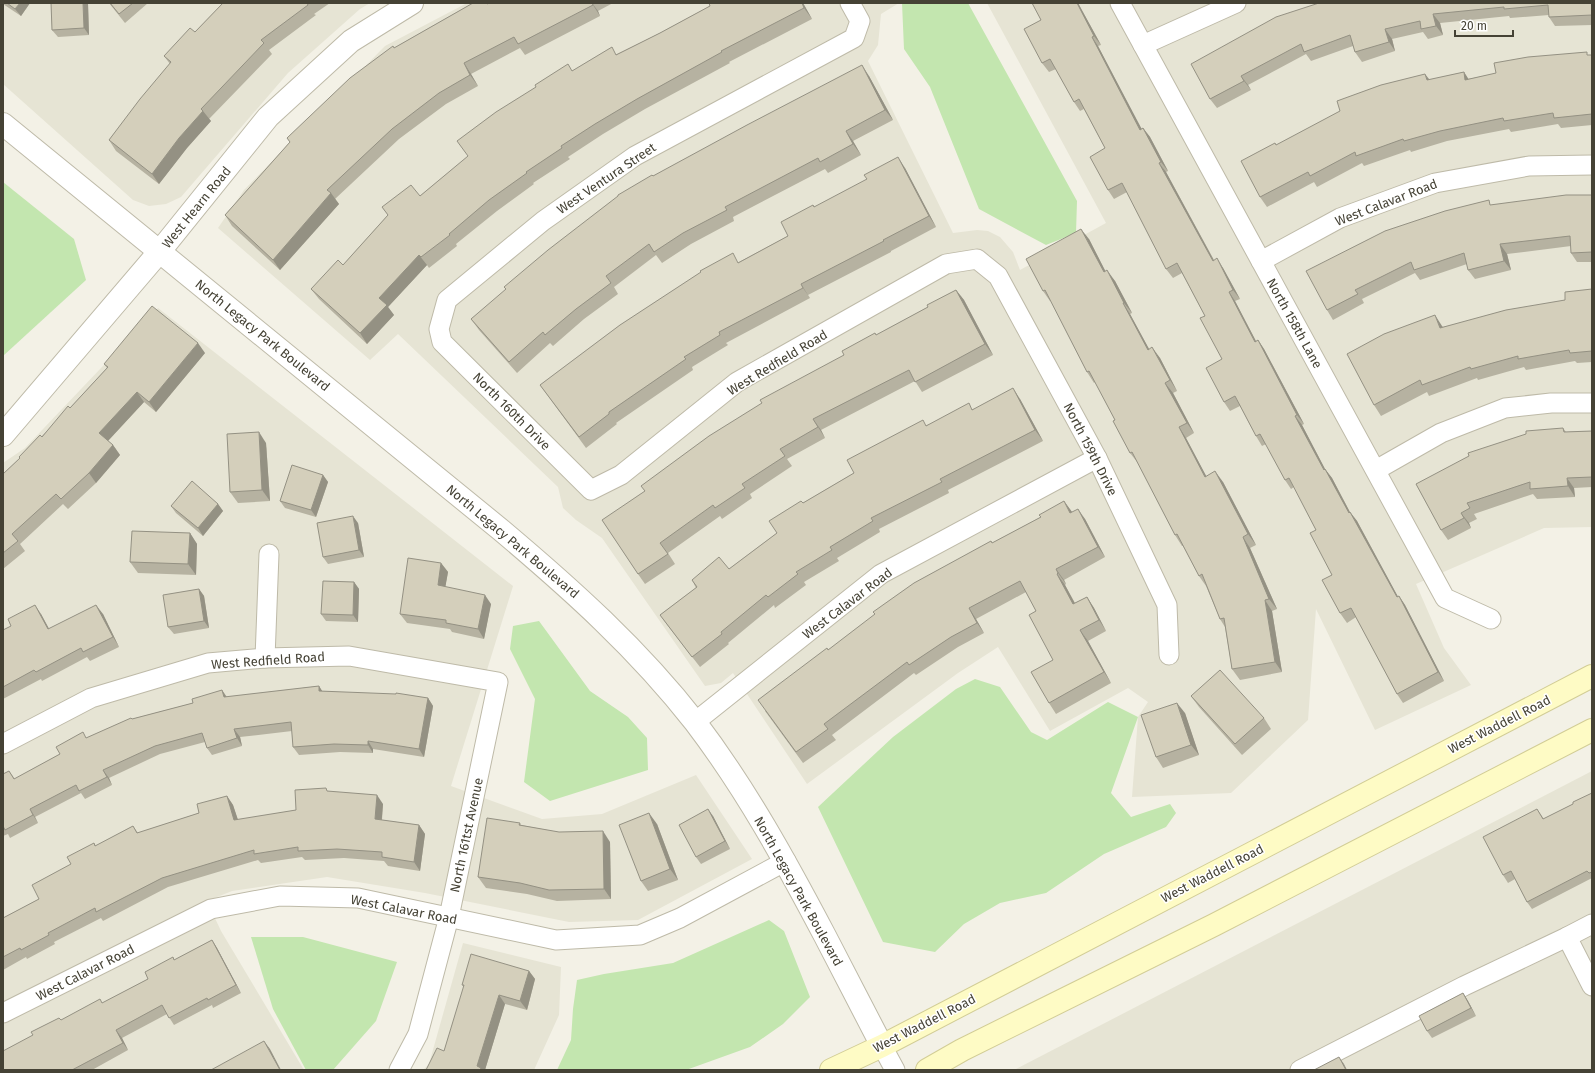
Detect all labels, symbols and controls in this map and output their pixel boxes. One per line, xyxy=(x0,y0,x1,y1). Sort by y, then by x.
scale bar xyxy=(1455,12,1513,38)
text: 20 m xyxy=(1461,19,1487,33)
street label: West Ventura Street xyxy=(554,140,659,217)
street label: West Hearn Road xyxy=(159,163,234,251)
street label: West Calavar Road xyxy=(1333,176,1439,229)
street label: North Legacy Park Boulevard xyxy=(192,276,333,394)
street label: North 158th Lane xyxy=(1264,276,1325,371)
street label: West Redfield Road xyxy=(725,327,830,398)
street label: North 160th Drive xyxy=(470,370,553,453)
street label: North 159th Drive xyxy=(1061,400,1120,498)
street label: North Legacy Park Boulevard xyxy=(443,481,582,601)
street label: West Calavar Road xyxy=(800,565,895,642)
street label: West Redfield Road xyxy=(211,649,325,672)
street label: West Waddell Road xyxy=(1445,692,1553,757)
street label: North 161tst Avenue xyxy=(447,776,486,894)
street label: North Legacy Park Boulevard xyxy=(751,814,846,969)
street label: West Waddell Road xyxy=(1158,841,1266,906)
street label: West Calavar Road xyxy=(349,892,459,927)
street label: West Calavar Road xyxy=(34,941,137,1004)
street label: West Waddell Road xyxy=(870,991,978,1056)

